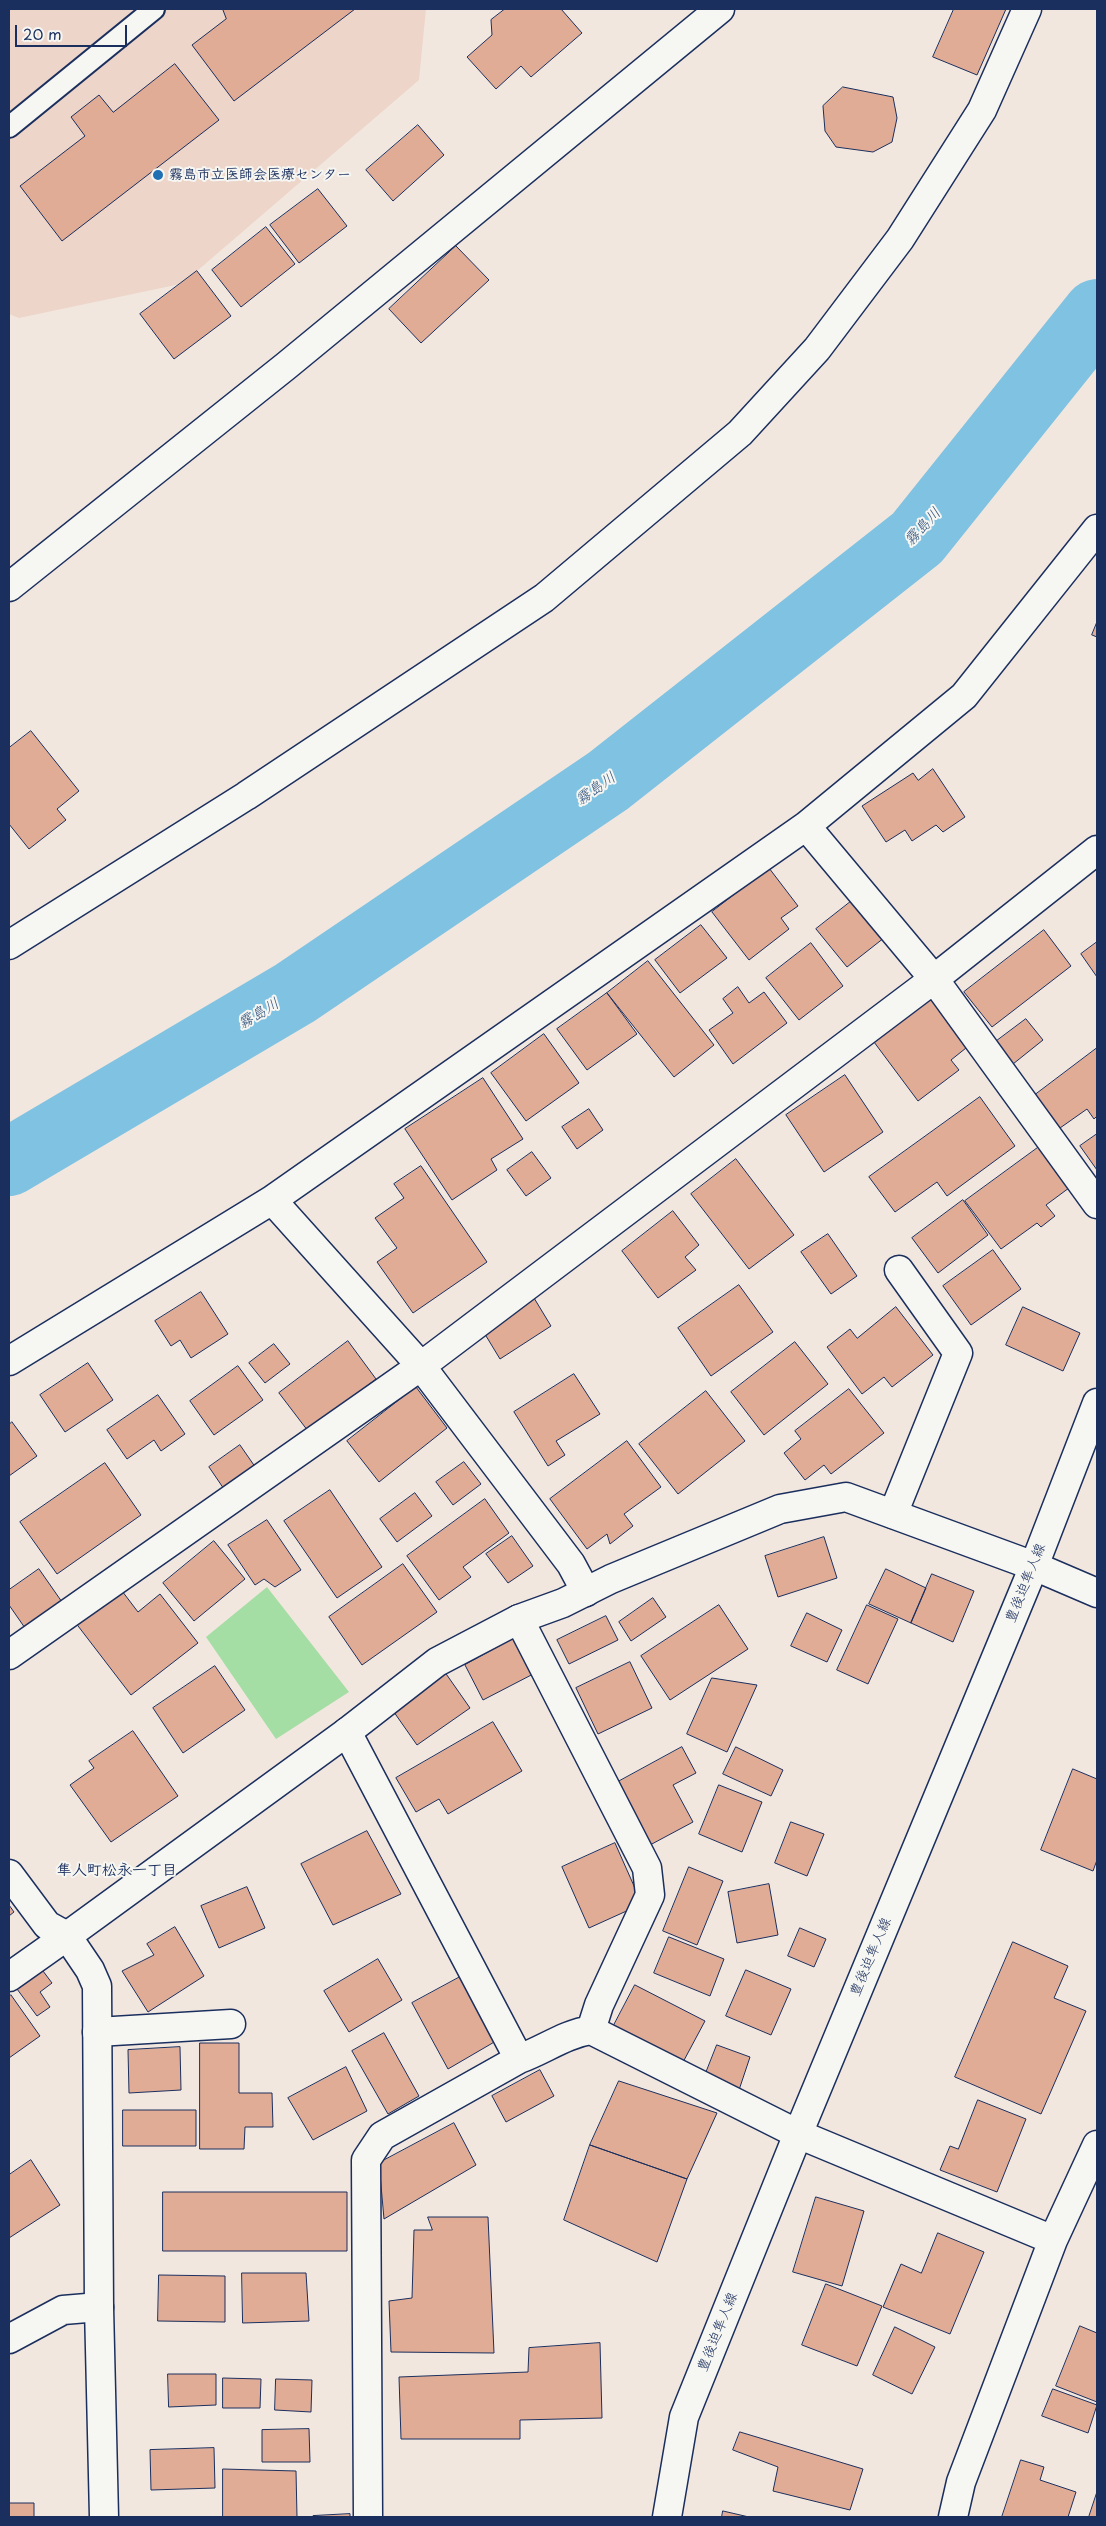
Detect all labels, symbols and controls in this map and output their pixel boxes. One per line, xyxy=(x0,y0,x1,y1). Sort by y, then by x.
scale bar xyxy=(18,15,130,47)
text: 20 m xyxy=(23,22,62,45)
place label: 霧島市立医師会医療センター xyxy=(169,167,351,183)
marker: 霧島市立医師会医療センター xyxy=(151,168,165,182)
water label: 霧島川 xyxy=(901,504,945,550)
water label: 霧島川 xyxy=(572,769,620,809)
water label: 霧島川 xyxy=(235,995,283,1033)
street label: 豊後迫隼人線 xyxy=(1002,1541,1050,1625)
district label: 隼人町松永一丁目 xyxy=(57,1862,177,1880)
street label: 豊後迫隼人線 xyxy=(847,1915,895,1999)
street label: 豊後迫隼人線 xyxy=(694,2290,742,2374)

